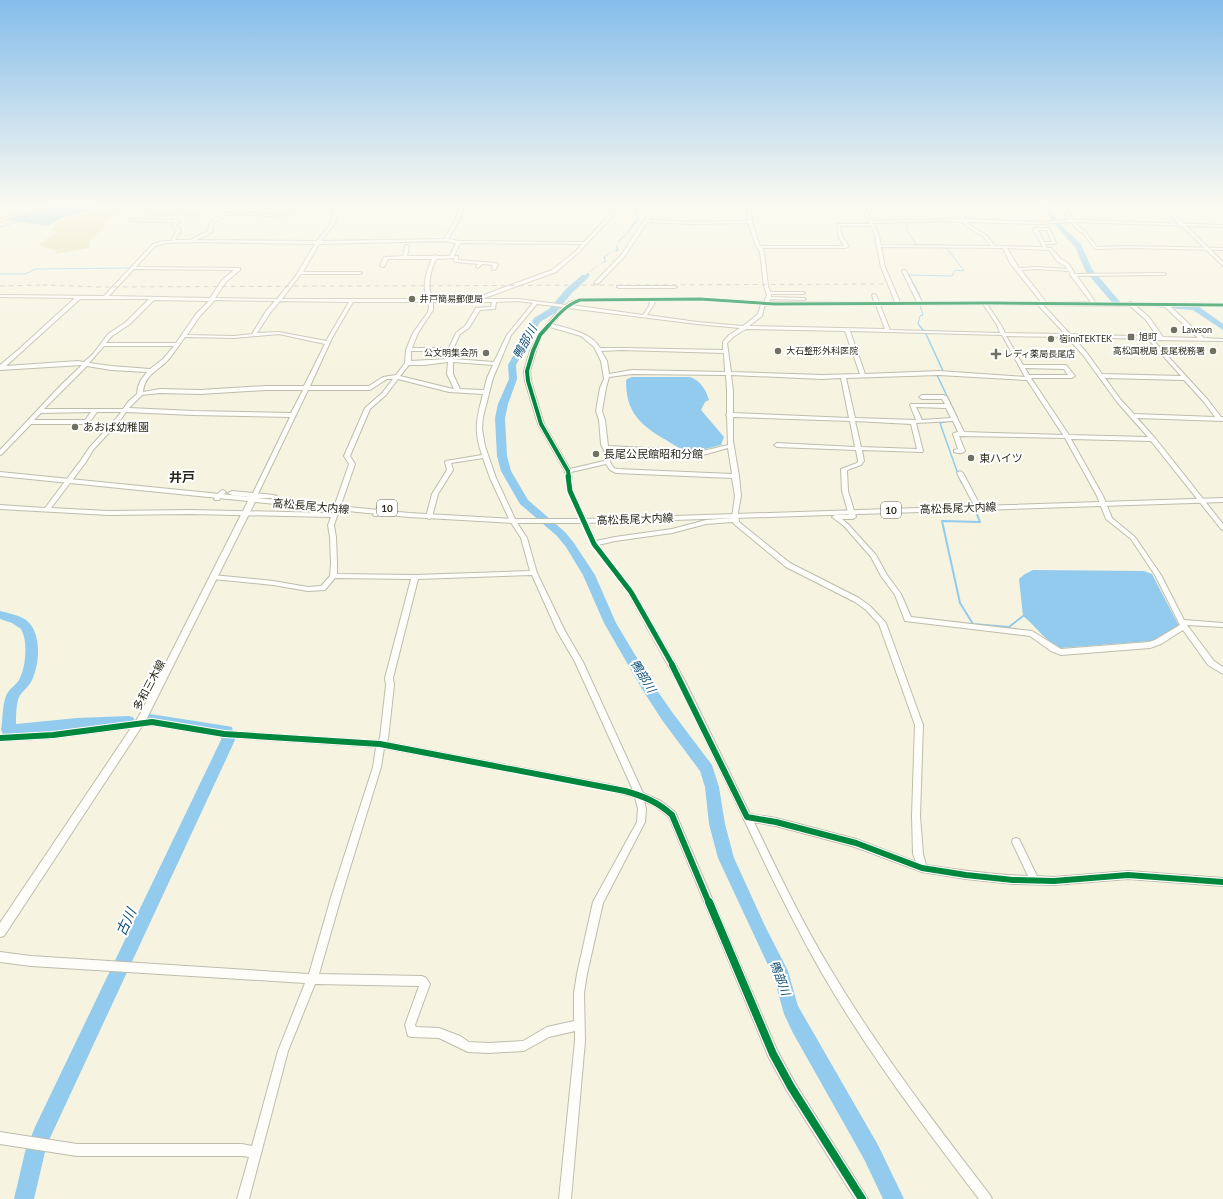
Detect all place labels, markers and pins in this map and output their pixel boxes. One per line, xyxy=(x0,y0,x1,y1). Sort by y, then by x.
place label: 井戸簡易郵便局 xyxy=(420,293,483,304)
marker: 井戸簡易郵便局 xyxy=(407,294,417,304)
place label: Lawson xyxy=(1182,324,1212,335)
marker: Lawson xyxy=(1169,325,1179,335)
place label: 旭町 xyxy=(1139,331,1157,342)
marker: 旭町 xyxy=(1126,332,1136,342)
place label: 宿innTEKTEK xyxy=(1059,333,1112,344)
marker: 宿innTEKTEK xyxy=(1046,334,1056,344)
place label: 大石整形外科医院 xyxy=(786,345,858,356)
place label: 高松国税局 長尾税務署 xyxy=(1113,345,1205,356)
marker: 大石整形外科医院 xyxy=(773,346,783,356)
marker: 高松国税局 長尾税務署 xyxy=(1208,346,1218,356)
place label: 公文明集会所 xyxy=(424,347,478,358)
marker: 公文明集会所 xyxy=(481,348,491,358)
place label: レディ薬局長尾店 xyxy=(1004,348,1075,359)
marker: レディ薬局長尾店 xyxy=(991,349,1001,359)
place label: あおば幼稚園 xyxy=(83,420,149,433)
marker: あおば幼稚園 xyxy=(70,422,80,432)
place label: 長尾公民館昭和分館 xyxy=(604,447,703,460)
marker: 長尾公民館昭和分館 xyxy=(591,449,601,459)
place label: 東ハイツ xyxy=(979,451,1023,464)
marker: 東ハイツ xyxy=(966,453,976,463)

